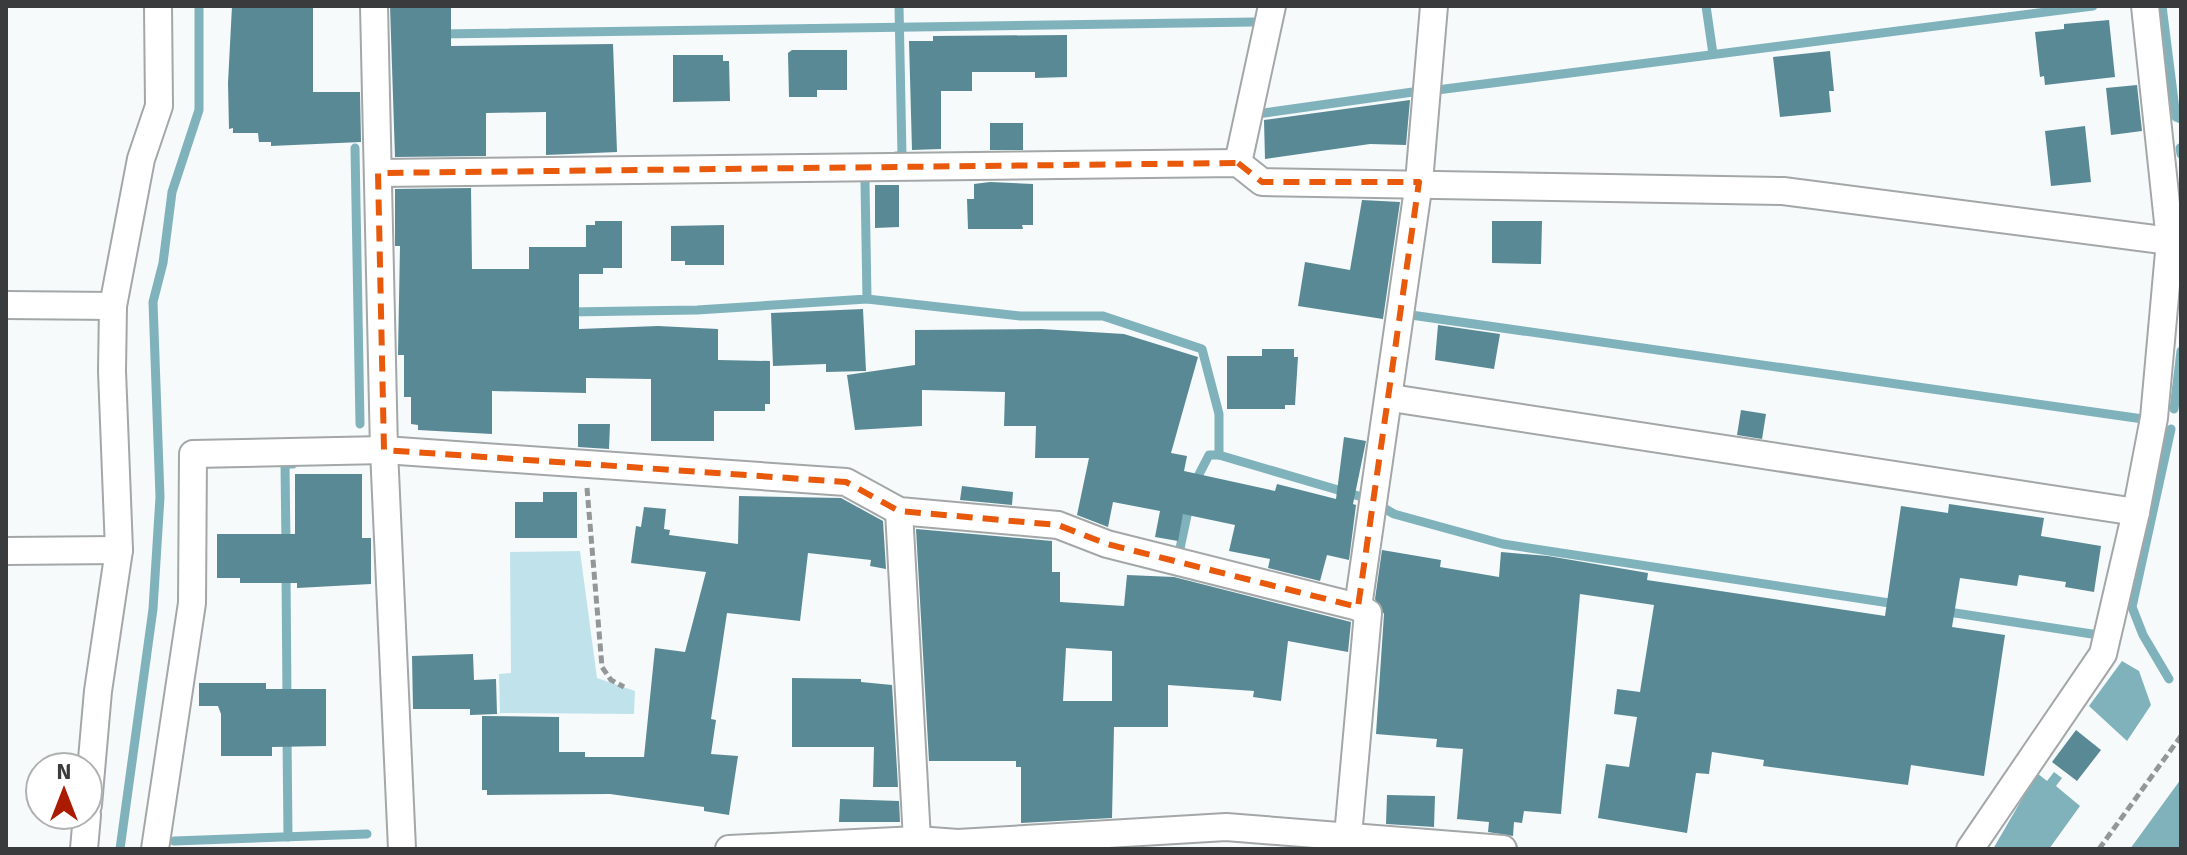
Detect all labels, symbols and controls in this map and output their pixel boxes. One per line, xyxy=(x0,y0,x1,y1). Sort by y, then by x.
north arrow xyxy=(24,751,104,831)
text: N xyxy=(56,758,72,785)

